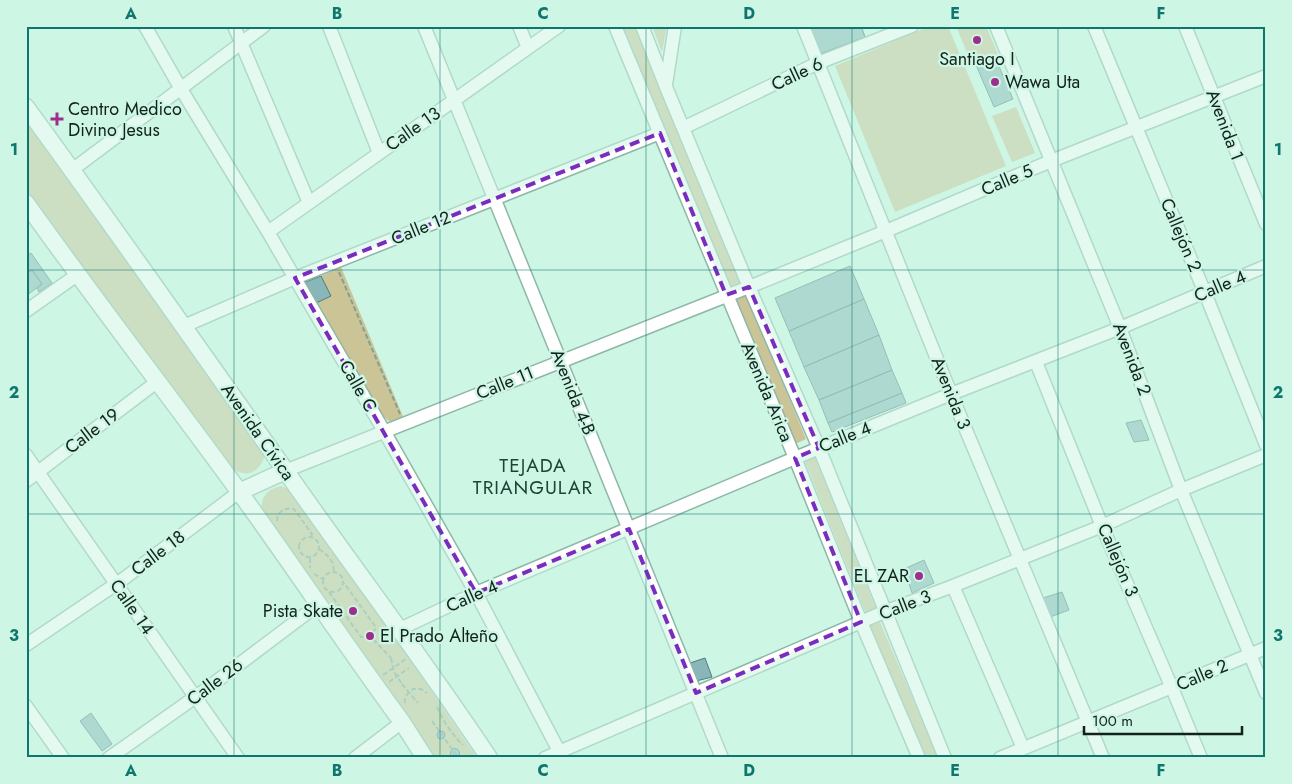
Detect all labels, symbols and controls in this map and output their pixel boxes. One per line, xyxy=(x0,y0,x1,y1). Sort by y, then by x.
text: A xyxy=(124,2,137,25)
text: B xyxy=(332,2,342,25)
text: C xyxy=(537,2,549,25)
text: D xyxy=(743,2,755,25)
text: E xyxy=(950,2,960,25)
text: F xyxy=(1157,2,1165,25)
marker: Santiago I xyxy=(971,34,983,46)
place label: Santiago I xyxy=(939,46,1015,72)
street label: Calle 6 xyxy=(767,51,827,97)
place label: Wawa Uta xyxy=(1005,69,1080,95)
marker: Wawa Uta xyxy=(989,76,1001,88)
street label: Avenida 1 xyxy=(1200,86,1250,164)
place label: Centro Medico Divino Jesus xyxy=(68,96,182,143)
street label: Calle 13 xyxy=(380,101,446,157)
marker: Centro Medico Divino Jesus xyxy=(50,112,64,126)
text: 1 xyxy=(10,138,18,161)
text: 1 xyxy=(1274,138,1282,161)
street label: Calle 5 xyxy=(977,157,1037,203)
street label: Callejón 2 xyxy=(1154,194,1208,276)
street label: Calle 12 xyxy=(387,204,455,252)
street label: Calle 4 xyxy=(1190,263,1250,309)
street label: Avenida 2 xyxy=(1106,319,1158,399)
street label: Avenida Arica xyxy=(734,338,800,446)
street label: Avenida 4-B xyxy=(544,345,602,439)
street label: Avenida 3 xyxy=(925,353,977,433)
street label: Calle C xyxy=(333,355,383,417)
street label: Calle 11 xyxy=(472,360,538,406)
street label: Avenida Cívica xyxy=(215,378,301,486)
text: 2 xyxy=(9,381,19,404)
text: 2 xyxy=(1273,381,1283,404)
street label: Calle 19 xyxy=(59,402,125,460)
street label: Calle 4 xyxy=(815,415,875,459)
district label: TEJADA TRIANGULAR xyxy=(473,452,593,501)
street label: Callejón 3 xyxy=(1091,519,1145,601)
street label: Calle 18 xyxy=(125,524,191,582)
place label: EL ZAR xyxy=(854,563,909,589)
marker: EL ZAR xyxy=(913,570,925,582)
street label: Calle 4 xyxy=(442,573,502,619)
street label: Calle 14 xyxy=(103,574,161,640)
street label: Calle 3 xyxy=(875,583,935,627)
place label: Pista Skate xyxy=(263,598,343,624)
marker: Pista Skate xyxy=(347,605,359,617)
place label: El Prado Alteño xyxy=(380,623,498,649)
text: 3 xyxy=(9,624,19,647)
text: 3 xyxy=(1273,624,1283,647)
marker: El Prado Alteño xyxy=(364,630,376,642)
street label: Calle 26 xyxy=(181,652,249,712)
street label: Calle 2 xyxy=(1172,652,1232,698)
scale bar xyxy=(1084,704,1242,736)
text: 100 m xyxy=(1092,710,1133,732)
text: A xyxy=(124,759,137,782)
text: B xyxy=(332,759,342,782)
text: C xyxy=(537,759,549,782)
text: D xyxy=(743,759,755,782)
text: E xyxy=(950,759,960,782)
text: F xyxy=(1157,759,1165,782)

